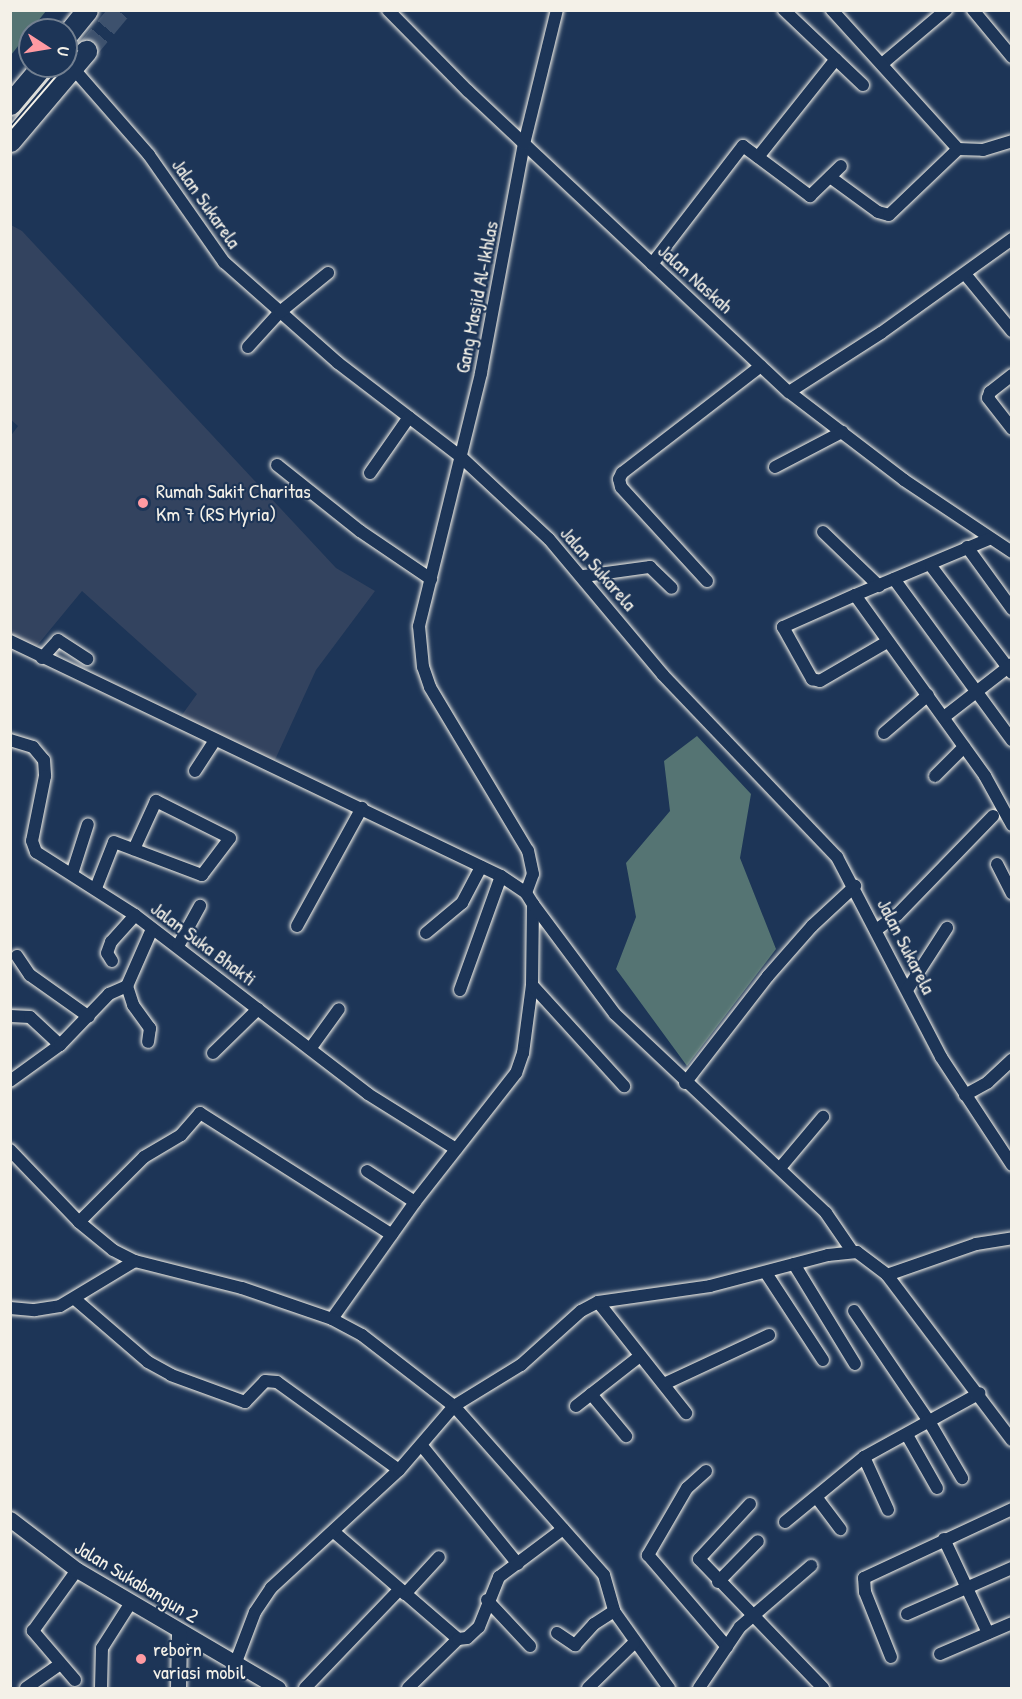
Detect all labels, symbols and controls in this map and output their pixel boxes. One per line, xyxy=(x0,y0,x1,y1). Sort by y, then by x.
north arrow xyxy=(18,18,78,78)
text: U xyxy=(52,45,75,58)
street label: Jalan Sukarela xyxy=(167,153,247,253)
street label: Gang Masjid Al-Ikhlas xyxy=(449,219,503,375)
street label: Jalan Naskah xyxy=(654,238,738,318)
place label: Rumah Sakit Charitas Km 7 (RS Myria) xyxy=(156,479,311,526)
marker: Rumah Sakit Charitas Km 7 (RS Myria) xyxy=(134,494,152,512)
street label: Jalan Sukarela xyxy=(556,521,642,615)
street label: Jalan Sukarela xyxy=(873,894,941,998)
street label: Jalan Suka Bhakti xyxy=(146,896,262,990)
street label: Jalan Sukabangun 2 xyxy=(71,1535,203,1627)
place label: reborn variasi mobil xyxy=(153,1636,245,1683)
marker: reborn variasi mobil xyxy=(134,1652,148,1666)

